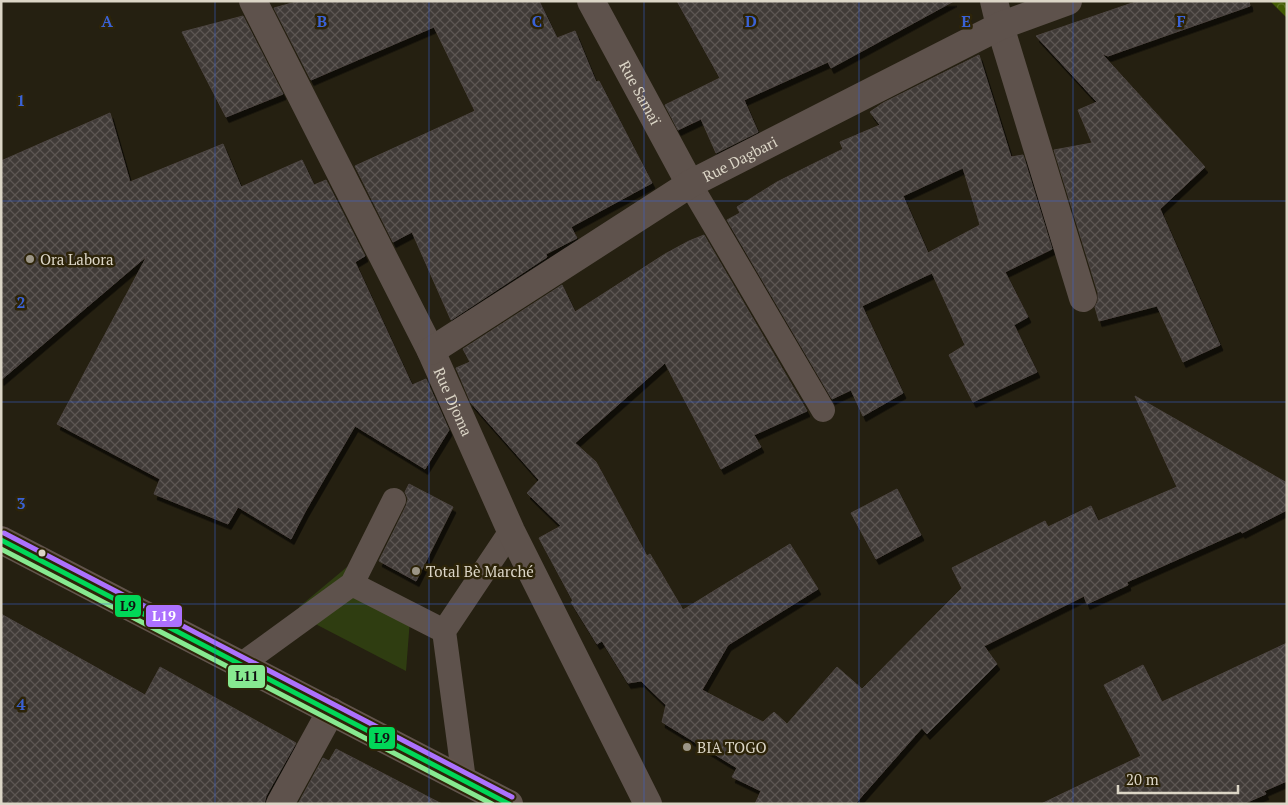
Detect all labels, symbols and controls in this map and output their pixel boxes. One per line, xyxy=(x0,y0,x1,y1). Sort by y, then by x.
text: A xyxy=(101,10,113,32)
text: B xyxy=(317,10,327,32)
text: C xyxy=(532,10,542,32)
text: D xyxy=(745,10,757,32)
text: E xyxy=(961,10,971,32)
text: F xyxy=(1176,10,1186,32)
street label: Rue Samaï xyxy=(615,57,666,128)
text: 1 xyxy=(16,89,26,111)
street label: Rue Dagbari xyxy=(699,131,781,186)
place label: Ora Labora xyxy=(40,249,114,269)
marker: Ora Labora xyxy=(24,253,36,265)
text: 2 xyxy=(16,291,26,313)
street label: Rue Djoma xyxy=(429,364,478,439)
text: 3 xyxy=(16,492,26,514)
unlabelled marker xyxy=(37,548,47,558)
place label: Total Bè Marché xyxy=(426,561,534,581)
marker: Total Bè Marché xyxy=(410,565,422,577)
line badge: L9 xyxy=(114,594,142,618)
text: L9 xyxy=(120,596,136,615)
line badge: L19 xyxy=(145,604,183,628)
text: L19 xyxy=(152,606,176,625)
line badge: L11 xyxy=(227,664,266,689)
text: L11 xyxy=(235,666,259,685)
text: 4 xyxy=(16,693,26,715)
line badge: L9 xyxy=(368,726,396,750)
text: L9 xyxy=(374,728,390,747)
place label: BIA TOGO xyxy=(697,737,767,757)
marker: BIA TOGO xyxy=(681,741,693,753)
scale bar xyxy=(1118,762,1238,794)
text: 20 m xyxy=(1126,769,1159,789)

